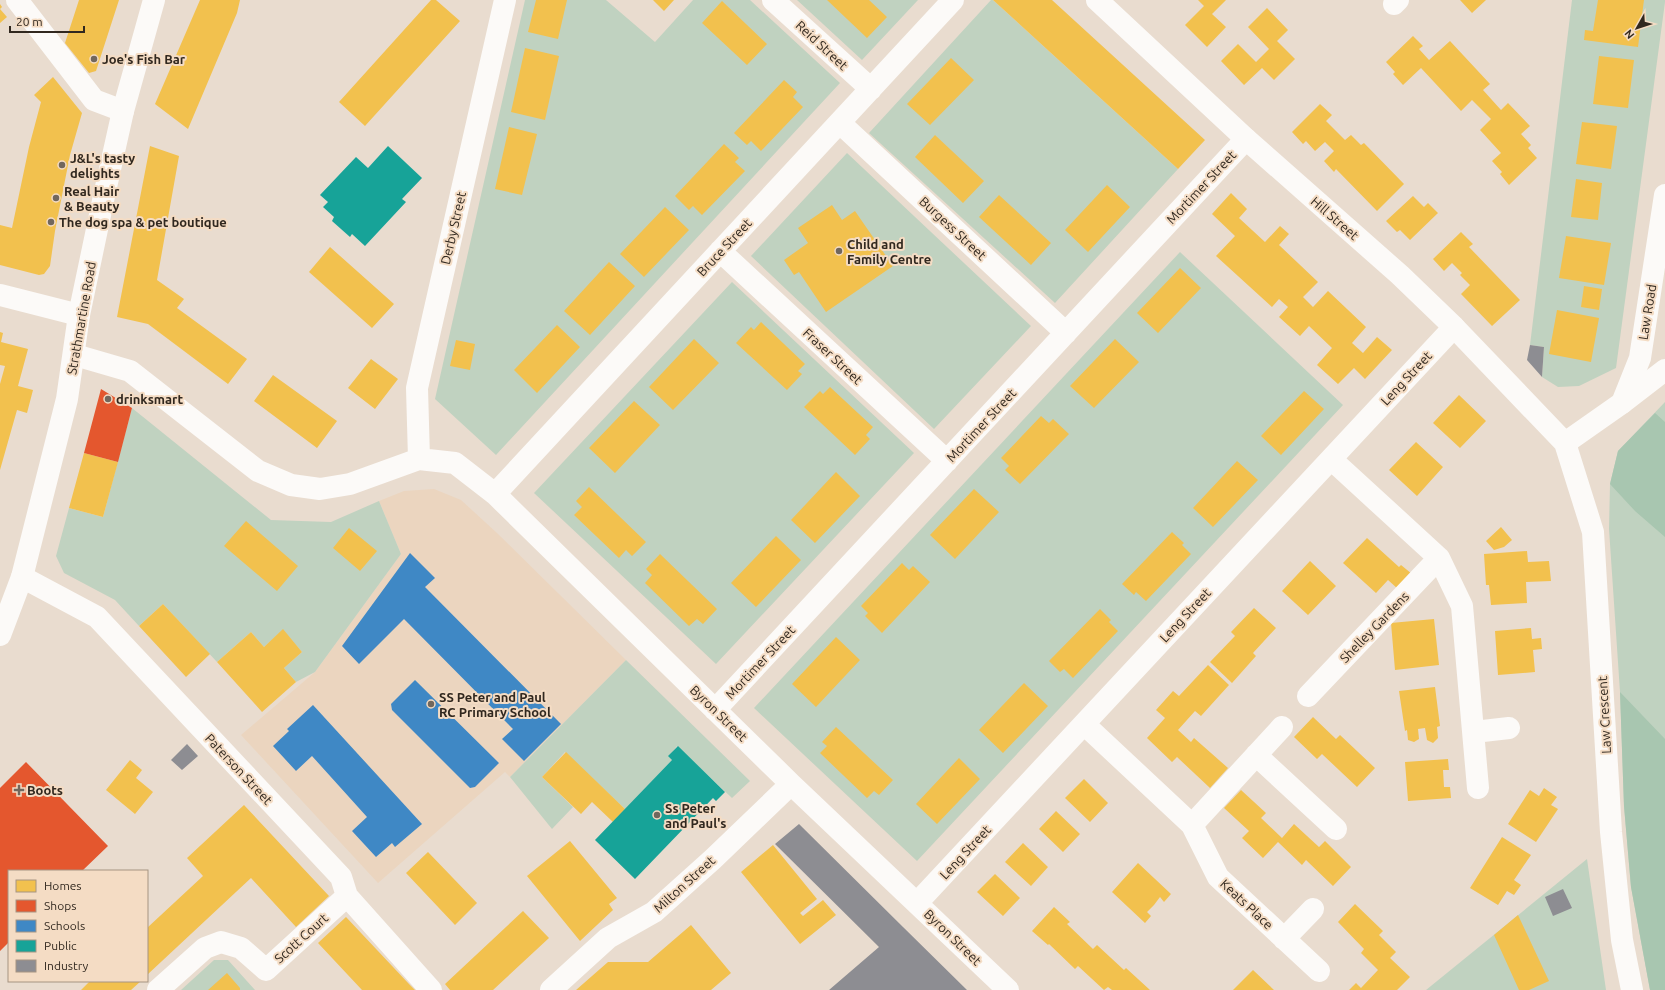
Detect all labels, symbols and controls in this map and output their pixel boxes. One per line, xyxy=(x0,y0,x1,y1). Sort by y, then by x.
scale bar xyxy=(10,8,84,34)
north arrow xyxy=(1617,8,1657,48)
text: 20 m xyxy=(16,15,43,28)
street label: Reid Street xyxy=(793,18,851,72)
text: N xyxy=(1622,27,1636,41)
place label: Joe's Fish Bar xyxy=(102,52,186,66)
marker: Joe's Fish Bar xyxy=(89,54,99,64)
street label: Mortimer Street xyxy=(1164,148,1238,226)
place label: J&L's tasty delights xyxy=(70,151,135,180)
marker: J&L's tasty delights xyxy=(57,160,67,170)
place label: Real Hair & Beauty xyxy=(64,184,120,213)
street label: Derby Street xyxy=(438,190,468,266)
marker: Real Hair & Beauty xyxy=(51,193,61,203)
street label: Burgess Street xyxy=(917,194,989,262)
street label: Hill Street xyxy=(1308,194,1362,242)
place label: The dog spa & pet boutique xyxy=(59,215,227,229)
street label: Bruce Street xyxy=(694,216,754,278)
marker: The dog spa & pet boutique xyxy=(46,217,56,227)
place label: Child and Family Centre xyxy=(847,237,931,266)
marker: Child and Family Centre xyxy=(834,246,844,256)
street label: Strathmartine Road xyxy=(64,260,98,376)
street label: Law Road xyxy=(1636,283,1658,341)
street label: Fraser Street xyxy=(801,325,865,387)
street label: Leng Street xyxy=(1378,348,1434,408)
street label: Mortimer Street xyxy=(944,386,1018,464)
place label: drinksmart xyxy=(116,392,183,406)
marker: drinksmart xyxy=(103,394,113,404)
street label: Leng Street xyxy=(1157,585,1213,645)
street label: Shelley Gardens xyxy=(1337,589,1411,665)
street label: Mortimer Street xyxy=(723,623,797,701)
street label: Law Crescent xyxy=(1595,676,1613,754)
street label: Byron Street xyxy=(688,682,750,744)
place label: SS Peter and Paul RC Primary School xyxy=(439,690,551,719)
marker: SS Peter and Paul RC Primary School xyxy=(426,699,436,709)
street label: Paterson Street xyxy=(203,731,275,807)
place label: Boots xyxy=(27,783,63,797)
marker: Boots xyxy=(14,785,24,795)
place label: Ss Peter and Paul's xyxy=(665,801,726,830)
marker: Ss Peter and Paul's xyxy=(652,810,662,820)
street label: Leng Street xyxy=(937,822,993,882)
street label: Milton Street xyxy=(651,853,717,915)
legend xyxy=(8,870,148,982)
street label: Keats Place xyxy=(1218,876,1276,932)
text: Homes xyxy=(44,879,82,892)
text: Shops xyxy=(44,899,76,912)
street label: Byron Street xyxy=(922,906,984,968)
street label: Scott Court xyxy=(272,911,330,965)
text: Schools xyxy=(44,919,85,932)
text: Public xyxy=(44,939,77,952)
text: Industry xyxy=(44,959,89,972)

